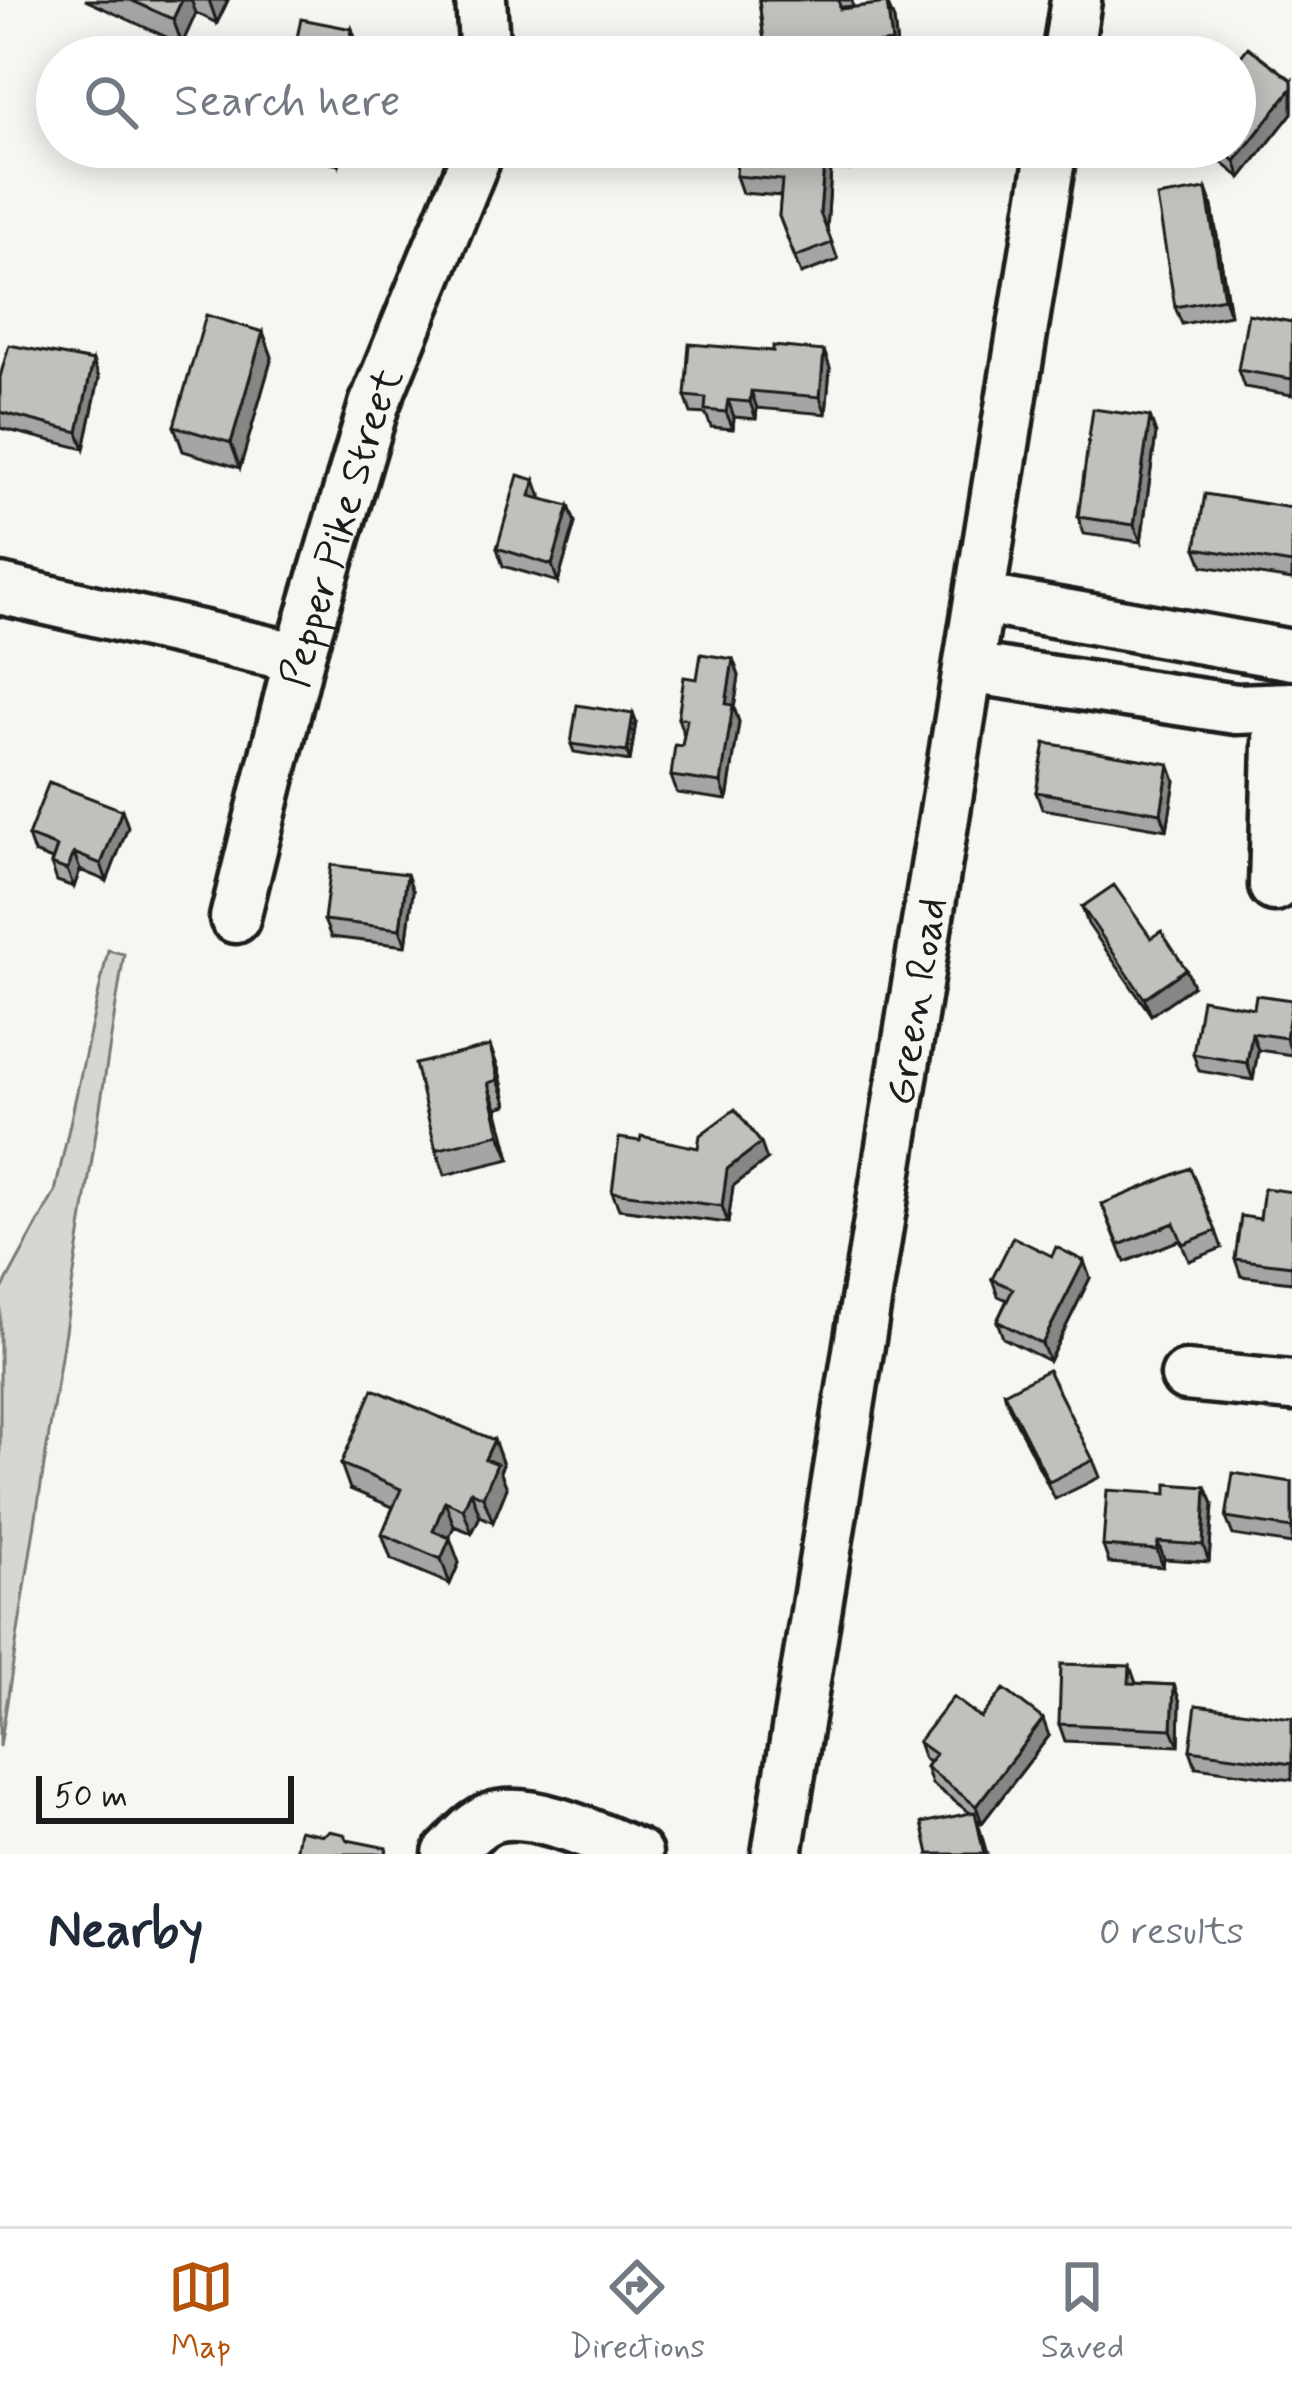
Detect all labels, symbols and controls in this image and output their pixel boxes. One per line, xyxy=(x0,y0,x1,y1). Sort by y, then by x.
search box xyxy=(36,36,1256,168)
icon: search xyxy=(78,69,144,135)
text: Search here xyxy=(174,73,401,132)
street label: Pepper Pike Street xyxy=(269,359,418,693)
street label: Green Road xyxy=(874,894,962,1110)
scale bar xyxy=(36,1770,294,1823)
text: 50 m xyxy=(54,1775,128,1819)
text: Nearby xyxy=(48,1899,203,1965)
text: 0 results xyxy=(1099,1907,1244,1958)
tab: Map xyxy=(168,2254,234,2370)
tab: Directions xyxy=(569,2254,705,2370)
tab: Saved xyxy=(1041,2254,1124,2370)

